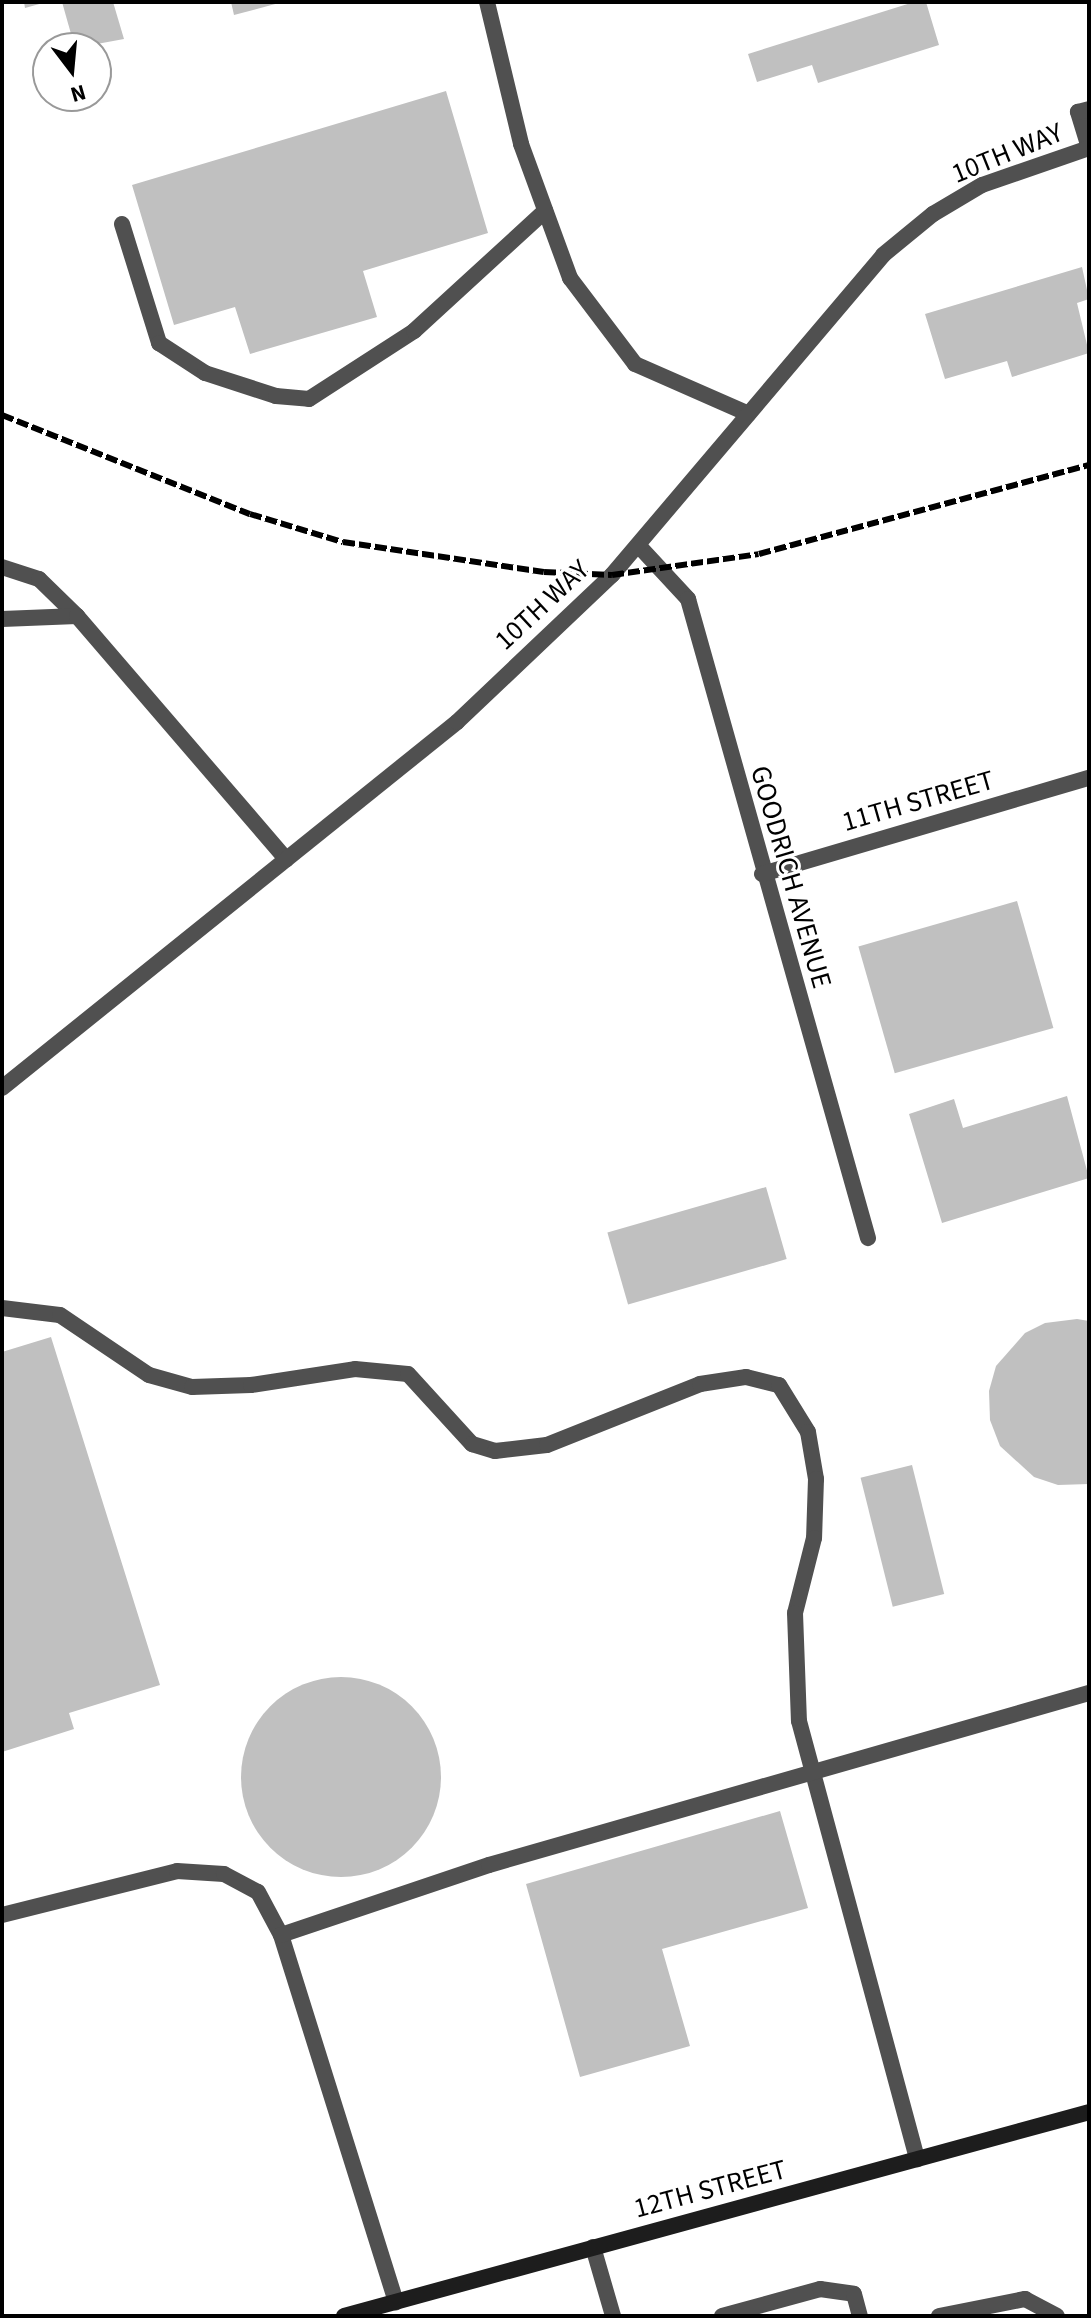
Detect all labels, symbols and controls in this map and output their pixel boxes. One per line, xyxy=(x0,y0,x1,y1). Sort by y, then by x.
north arrow xyxy=(32,32,112,112)
text: N xyxy=(67,76,90,111)
street label: 10TH WAY xyxy=(947,116,1067,190)
street label: 10TH WAY xyxy=(488,553,596,657)
street label: GOODRICH AVENUE xyxy=(743,762,839,992)
street label: 11TH STREET xyxy=(838,763,998,839)
street label: 12TH STREET xyxy=(630,2153,790,2225)

